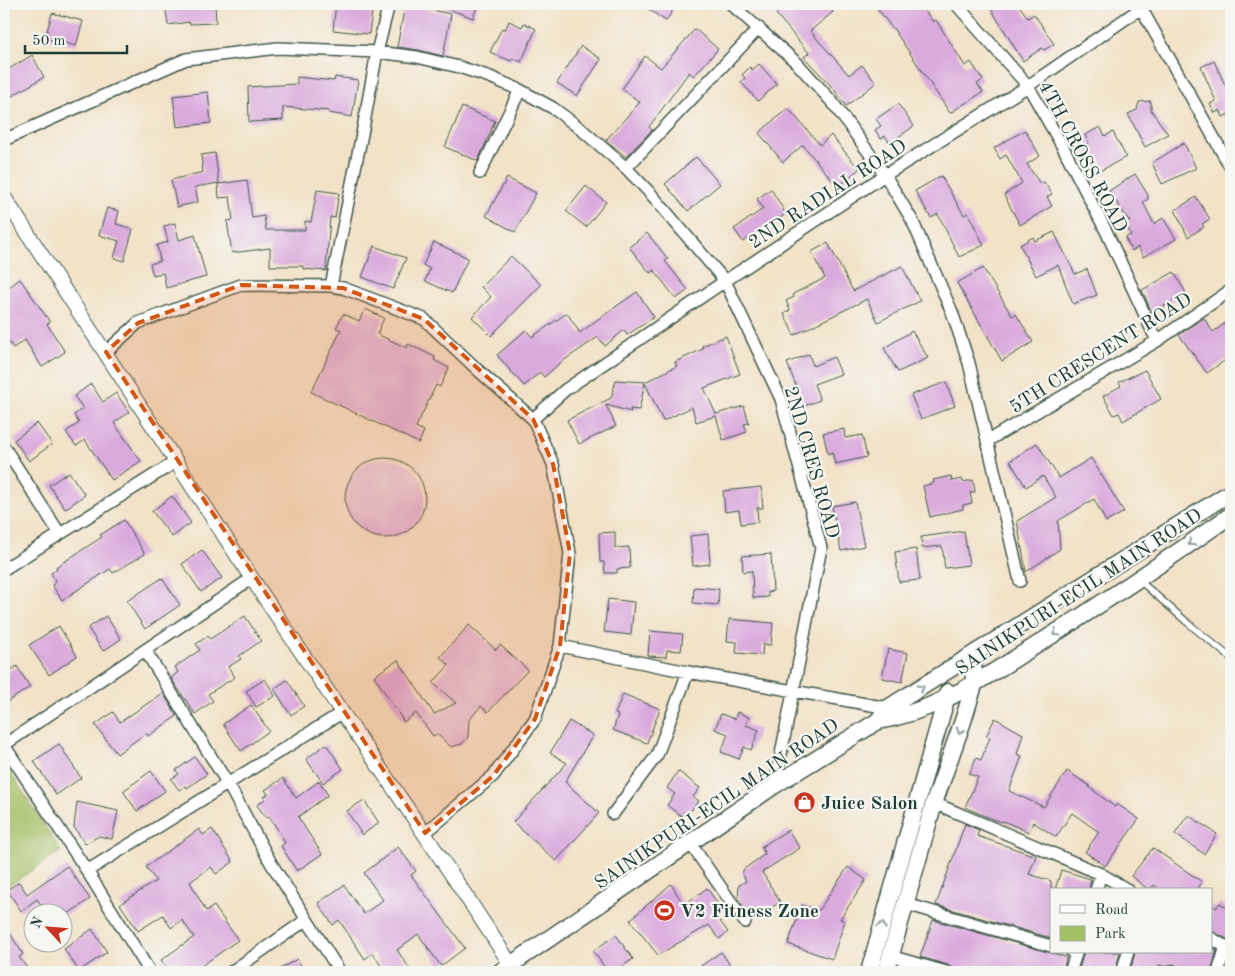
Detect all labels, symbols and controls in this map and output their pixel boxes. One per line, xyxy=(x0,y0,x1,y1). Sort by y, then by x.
scale bar xyxy=(25,22,128,54)
text: 50 m xyxy=(32,34,66,49)
street label: 4TH CROSS ROAD xyxy=(1034,78,1130,236)
street label: 2ND RADIAL ROAD xyxy=(746,137,911,253)
street label: 5TH CRESCENT ROAD xyxy=(1007,290,1196,418)
street label: 2ND CRES ROAD xyxy=(780,384,841,541)
street label: SAINIKPURI-ECIL MAIN ROAD xyxy=(953,506,1206,680)
one-way arrow xyxy=(1187,537,1197,546)
one-way arrow xyxy=(1052,626,1061,636)
one-way arrow xyxy=(915,685,924,695)
street label: SAINIKPURI-ECIL MAIN ROAD xyxy=(592,716,843,894)
one-way arrow xyxy=(956,726,966,735)
shop icon: Juice Salon xyxy=(793,790,817,814)
place label: Juice Salon xyxy=(821,795,918,814)
legend xyxy=(1050,888,1212,954)
sports icon: V2 Fitness Zone xyxy=(652,898,676,922)
place label: V2 Fitness Zone xyxy=(680,903,819,922)
text: Road xyxy=(1095,903,1129,918)
north arrow xyxy=(22,904,72,954)
text: N xyxy=(29,915,46,931)
one-way arrow xyxy=(876,921,887,930)
text: Park xyxy=(1095,927,1126,942)

